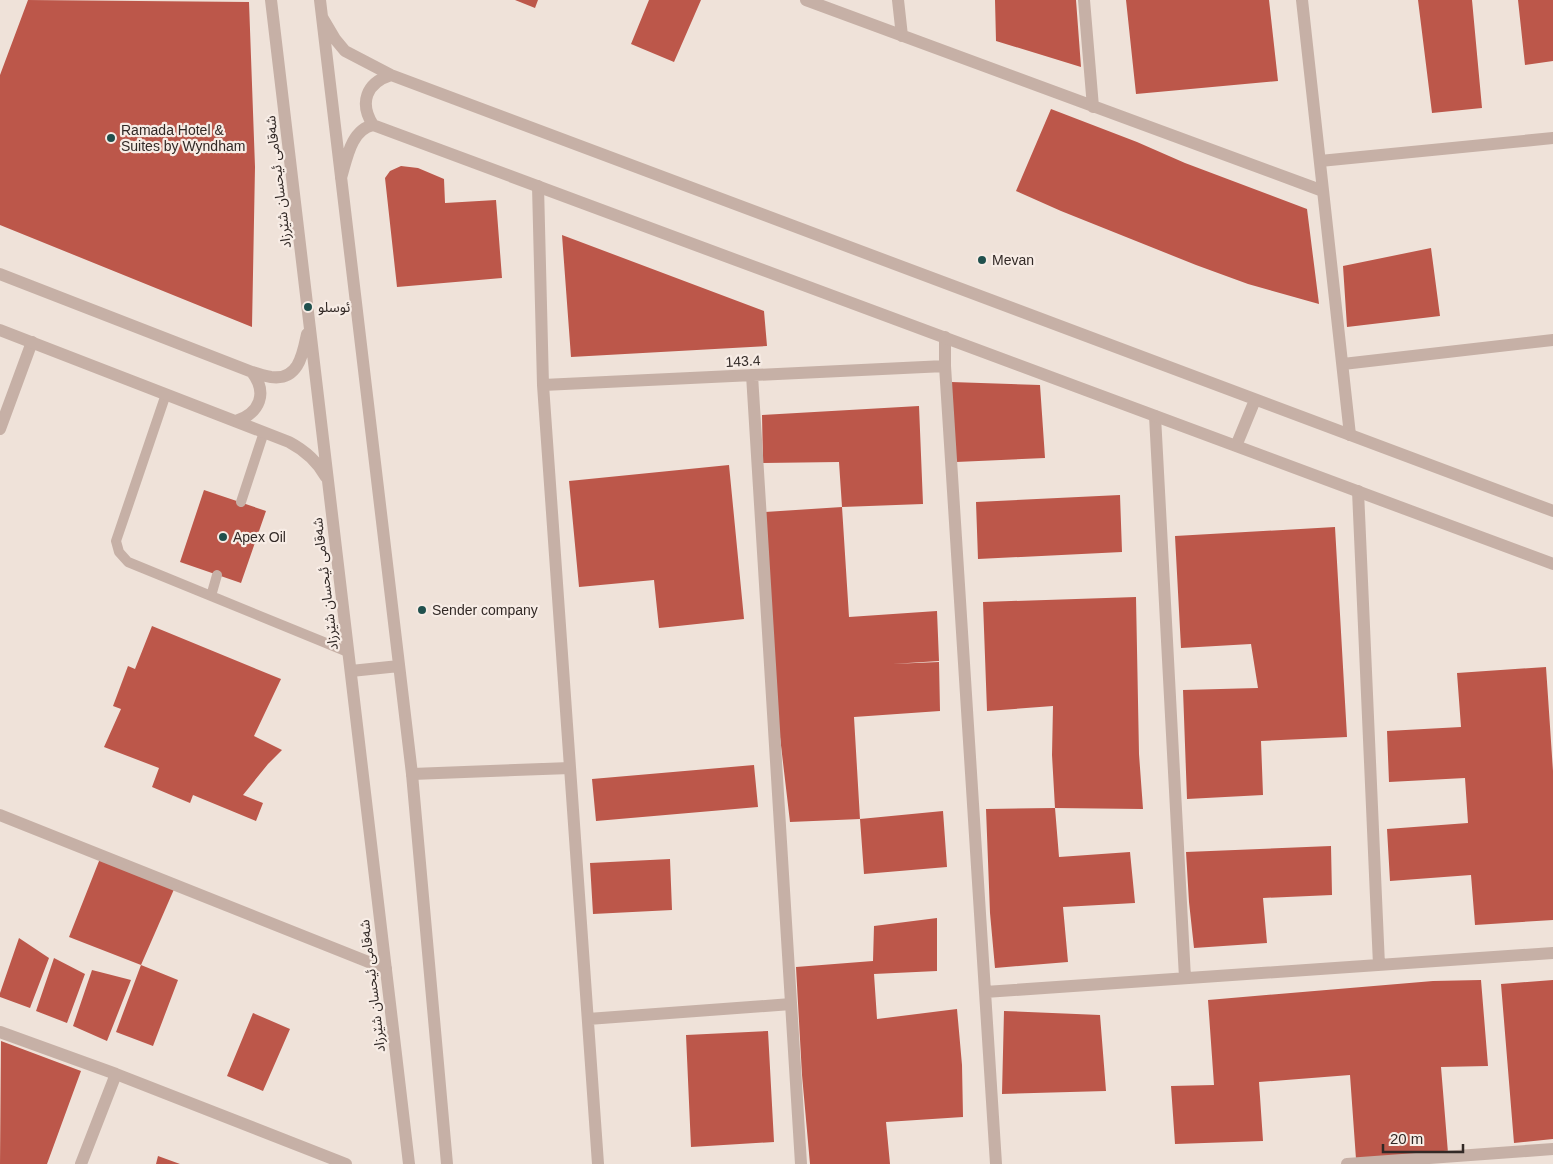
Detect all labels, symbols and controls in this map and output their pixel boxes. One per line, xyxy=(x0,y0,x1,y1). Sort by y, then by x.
street label: شەقامی ئیحسان شێرزاد xyxy=(262,115,295,249)
place label: Ramada Hotel & Suites by Wyndham xyxy=(121,122,245,154)
marker: Ramada Hotel & Suites by Wyndham xyxy=(105,132,117,144)
place label: Mevan xyxy=(992,252,1034,268)
marker: Mevan xyxy=(976,254,988,266)
place label: ئوسلو xyxy=(318,299,350,316)
marker: ئوسلو xyxy=(302,301,314,313)
street label: 143.4 xyxy=(725,352,761,370)
street label: شەقامی ئیحسان شێرزاد xyxy=(309,517,342,651)
place label: Apex Oil xyxy=(233,529,286,545)
marker: Apex Oil xyxy=(217,531,229,543)
place label: Sender company xyxy=(432,602,538,618)
marker: Sender company xyxy=(416,604,428,616)
street label: شەقامی ئیحسان شێرزاد xyxy=(356,919,389,1053)
scale bar xyxy=(1383,1122,1463,1154)
text: 20 m xyxy=(1390,1130,1423,1147)

